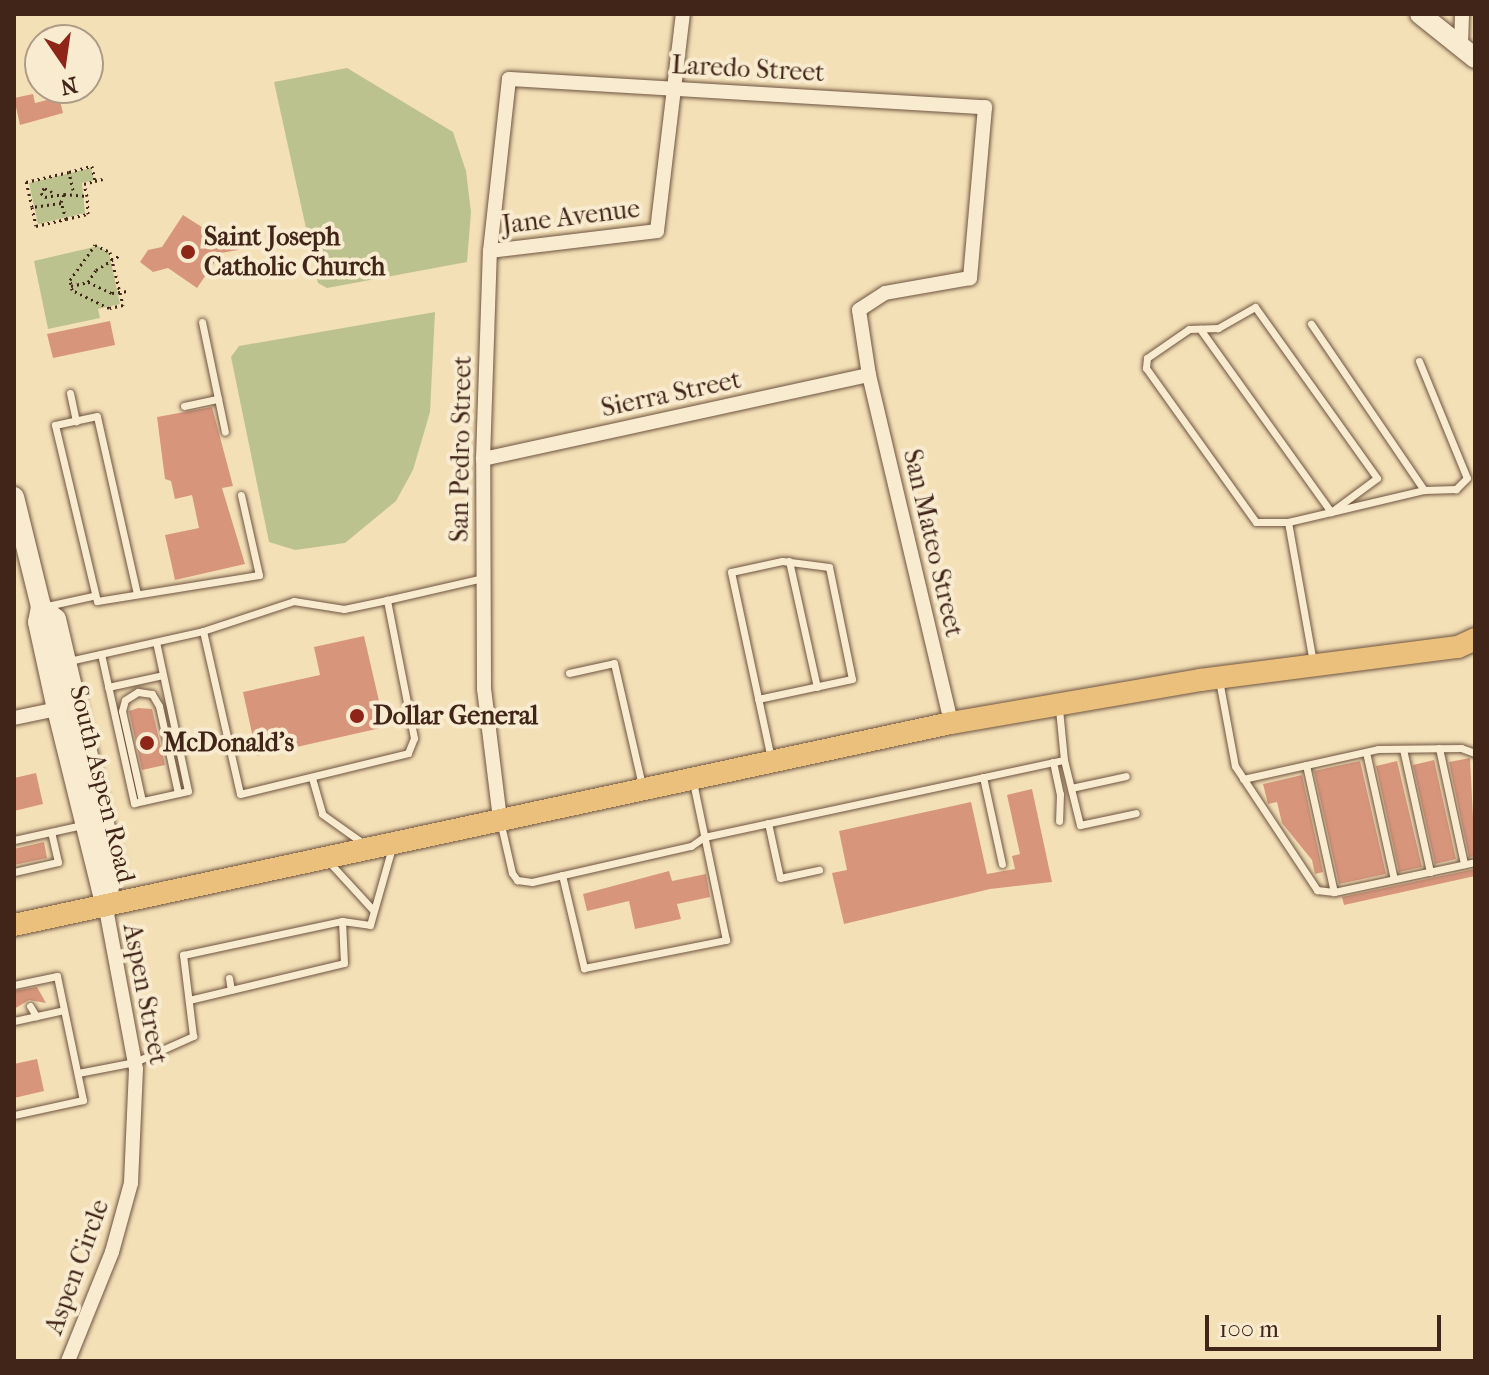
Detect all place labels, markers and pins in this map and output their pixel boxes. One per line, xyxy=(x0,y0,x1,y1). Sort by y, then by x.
place label: Saint Joseph Catholic Church xyxy=(204,221,385,282)
marker: Saint Joseph Catholic Church xyxy=(179,243,197,261)
place label: Dollar General xyxy=(373,700,538,732)
marker: Dollar General xyxy=(348,707,366,725)
place label: McDonald's xyxy=(163,727,294,759)
marker: McDonald's xyxy=(138,734,156,752)

